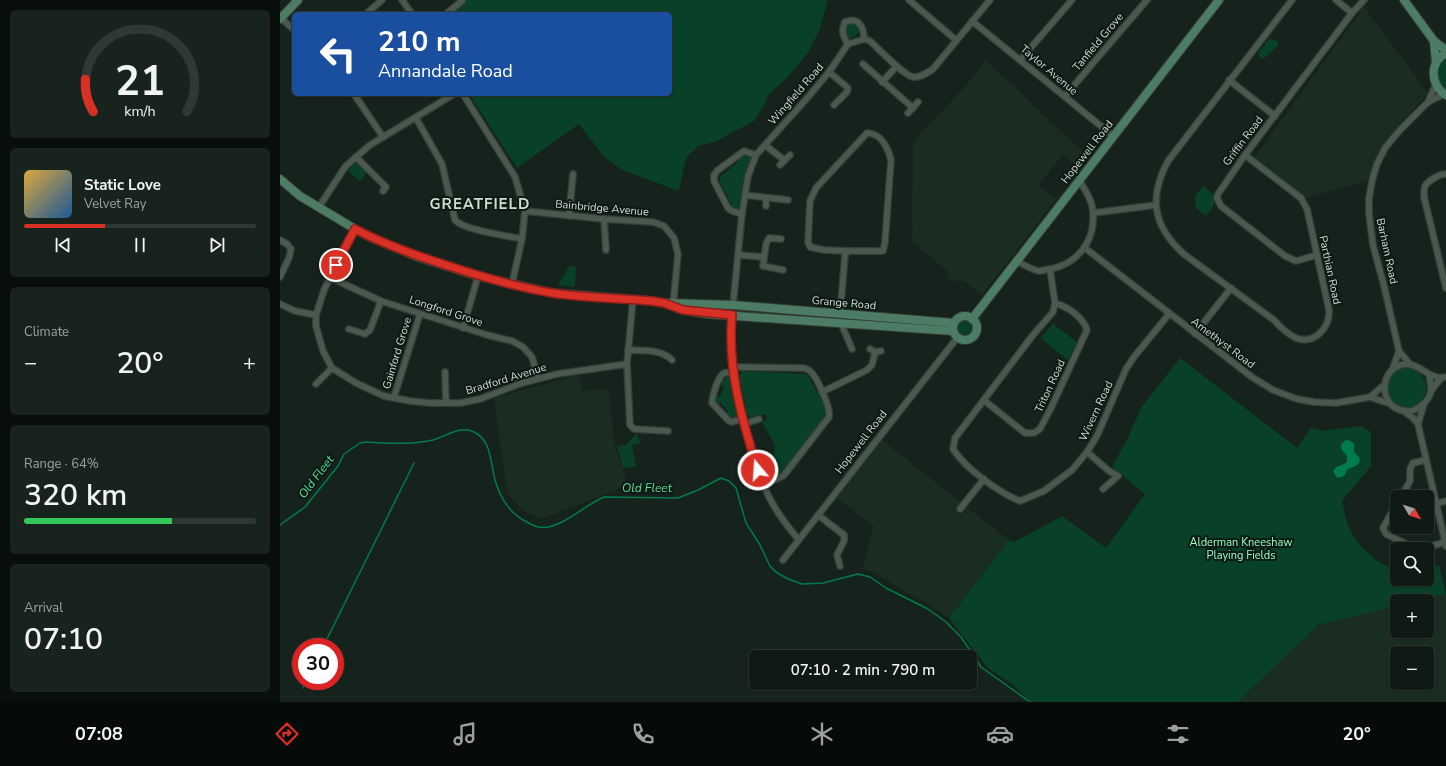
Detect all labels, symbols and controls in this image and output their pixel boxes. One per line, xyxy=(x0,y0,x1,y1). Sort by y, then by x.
street label: Tanfield Grove xyxy=(1069,10,1127,74)
text: 210 m xyxy=(378,23,461,61)
icon: left xyxy=(312,28,364,80)
street label: Taylor Avenue xyxy=(1017,42,1081,99)
text: 21 xyxy=(115,53,165,110)
text: Annandale Road xyxy=(378,59,513,83)
street label: Wingfield Road xyxy=(765,60,827,128)
text: km/h xyxy=(124,102,156,121)
street label: Griffin Road xyxy=(1219,113,1267,169)
street label: Hopewell Road xyxy=(1057,117,1117,187)
text: Static Love xyxy=(84,175,161,195)
district label: GREATFIELD xyxy=(430,194,530,214)
text: Velvet Ray xyxy=(84,195,146,213)
street label: Bainbridge Avenue xyxy=(555,196,650,220)
street label: Barham Road xyxy=(1373,217,1401,285)
icon: previous xyxy=(52,234,74,256)
icon: pause xyxy=(129,234,151,256)
icon: next xyxy=(206,234,228,256)
street label: Parthian Road xyxy=(1315,234,1345,306)
pin xyxy=(319,248,353,282)
icon: arrive xyxy=(325,254,347,276)
street label: Longford Grove xyxy=(407,292,485,330)
street label: Grange Road xyxy=(811,293,877,313)
street label: Amethyst Road xyxy=(1188,314,1258,372)
street label: Gainford Grove xyxy=(379,315,415,391)
text: Climate xyxy=(24,323,69,341)
text: 20° xyxy=(116,343,164,384)
text: − xyxy=(24,348,37,378)
text: + xyxy=(243,348,256,378)
street label: Triton Road xyxy=(1031,357,1069,415)
street label: Bradford Avenue xyxy=(464,360,548,398)
street label: Wivern Road xyxy=(1076,379,1116,443)
street label: Hopewell Road xyxy=(831,407,891,477)
position arrow xyxy=(737,449,779,491)
water label: Old Fleet xyxy=(295,452,338,502)
text: Range · 64% xyxy=(24,455,99,473)
text: 320 km xyxy=(24,475,127,516)
water label: Old Fleet xyxy=(622,480,673,496)
north arrow xyxy=(1390,490,1434,534)
map controls xyxy=(1390,490,1434,690)
park label: Alderman Kneeshaw Playing Fields xyxy=(1189,535,1293,563)
button: search xyxy=(1390,542,1434,586)
button: + xyxy=(1390,594,1434,638)
text: Arrival xyxy=(24,599,63,617)
text: 07:10 xyxy=(24,619,103,660)
speed limit sign: 30 xyxy=(292,638,344,690)
button: − xyxy=(1390,646,1434,690)
text: 07:10 · 2 min · 790 m xyxy=(791,660,935,680)
icon: directions xyxy=(273,720,301,748)
icon: music xyxy=(451,720,479,748)
icon: phone xyxy=(629,720,657,748)
icon: climate xyxy=(808,720,836,748)
icon: car xyxy=(986,720,1014,748)
icon: filters xyxy=(1164,720,1192,748)
text: 07:08 xyxy=(75,722,123,746)
text: 20° xyxy=(1342,722,1371,746)

